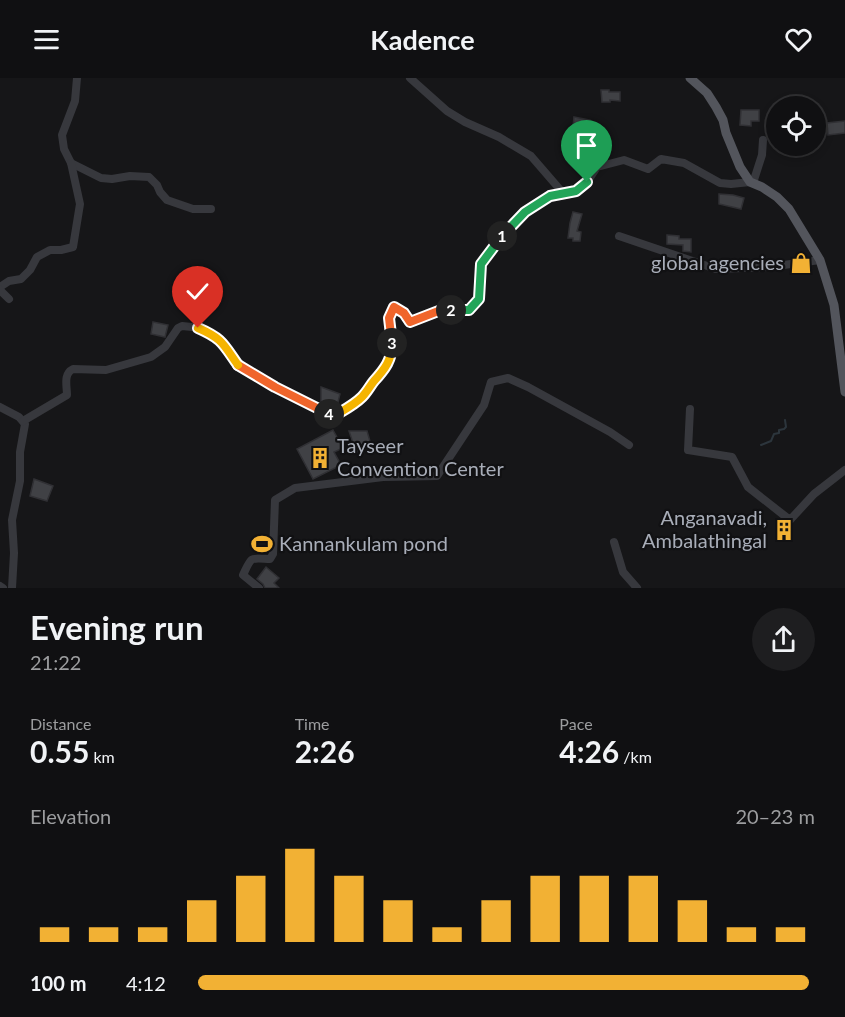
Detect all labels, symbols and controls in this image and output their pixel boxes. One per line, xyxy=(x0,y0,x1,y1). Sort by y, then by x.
icon: menu xyxy=(30,23,63,56)
text: Kadence xyxy=(370,23,475,56)
icon: heart xyxy=(782,23,815,56)
map controls xyxy=(766,96,826,156)
button: locate xyxy=(766,96,826,156)
pin xyxy=(561,120,612,182)
icon: arrive xyxy=(570,129,603,162)
pin: 1 xyxy=(487,221,517,251)
text: 1 xyxy=(497,226,507,245)
place label: global agencies xyxy=(651,250,784,274)
shop icon: global agencies xyxy=(789,251,813,275)
pin xyxy=(172,266,223,328)
icon: check xyxy=(181,275,214,308)
pin: 2 xyxy=(436,295,466,325)
text: 2 xyxy=(446,300,456,319)
pin: 3 xyxy=(377,328,407,358)
text: 3 xyxy=(387,333,397,352)
pin: 4 xyxy=(314,399,344,429)
text: 4 xyxy=(324,404,334,423)
place label: Tayseer Convention Center xyxy=(337,433,504,480)
building icon: Tayseer Convention Center xyxy=(308,446,332,470)
place label: Anganavadi, Ambalathingal xyxy=(642,505,767,552)
building icon: Anganavadi, Ambalathingal xyxy=(772,518,796,542)
place label: Kannankulam pond xyxy=(279,531,448,555)
sports icon: Kannankulam pond xyxy=(250,532,274,556)
text: Evening run xyxy=(30,607,204,647)
button: share xyxy=(752,608,815,671)
text: 21:22 xyxy=(30,650,81,674)
text: Distance xyxy=(30,714,91,733)
text: Time xyxy=(295,714,330,733)
text: Pace xyxy=(559,714,593,733)
text: 0.55 xyxy=(30,733,89,769)
text: 2:26 xyxy=(295,733,355,769)
text: 4:26 xyxy=(559,733,619,769)
text: km xyxy=(89,747,115,766)
text: /km xyxy=(619,747,652,766)
text: Elevation xyxy=(30,804,111,828)
text: 20–23 m xyxy=(735,804,815,828)
text: 100 m xyxy=(30,971,86,995)
text: 4:12 xyxy=(126,971,166,995)

